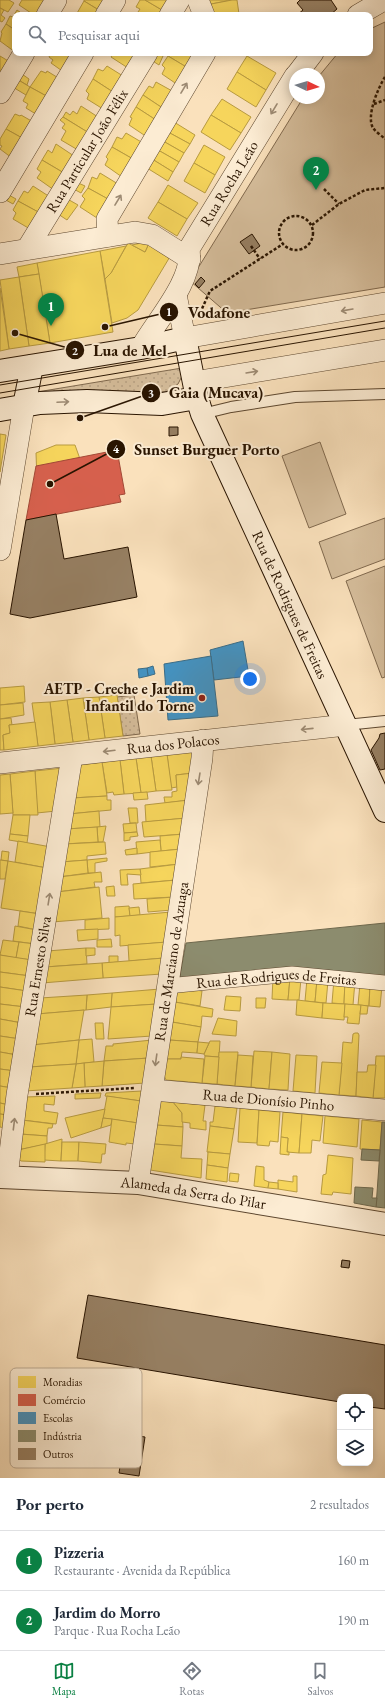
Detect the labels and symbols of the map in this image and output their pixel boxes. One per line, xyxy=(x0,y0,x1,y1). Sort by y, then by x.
north arrow xyxy=(289,68,325,104)
one-way arrow xyxy=(180,83,188,94)
street label: Rua Particular João Félix xyxy=(42,85,132,216)
one-way arrow xyxy=(270,103,278,114)
street label: Rua Rocha Leão xyxy=(195,137,262,229)
pin: 2 xyxy=(303,157,329,190)
one-way arrow xyxy=(114,194,122,206)
pin: 1 xyxy=(38,293,64,326)
callout: Vodafone xyxy=(159,298,258,326)
text: Vodafone xyxy=(188,302,251,323)
text: 1 xyxy=(166,304,172,320)
one-way arrow xyxy=(340,306,353,314)
callout: Lua de Mel xyxy=(65,336,175,364)
text: Lua de Mel xyxy=(93,340,167,361)
text: 2 xyxy=(72,343,79,359)
one-way arrow xyxy=(245,368,258,376)
callout: Gaia (Mucava) xyxy=(141,379,272,407)
text: Gaia (Mucava) xyxy=(169,382,263,403)
text: 3 xyxy=(148,385,154,401)
one-way arrow xyxy=(56,398,69,406)
callout: Sunset Burguer Porto xyxy=(106,435,288,463)
text: Sunset Burguer Porto xyxy=(134,439,280,460)
text: 4 xyxy=(113,441,120,457)
street label: Rua de Rodrigues de Freitas xyxy=(248,527,333,682)
your location xyxy=(240,669,260,689)
place label: AETP - Creche e Jardim Infantil do Torne xyxy=(43,679,194,715)
marker: AETP - Creche e Jardim Infantil do Torne xyxy=(197,693,207,703)
one-way arrow xyxy=(301,725,314,733)
street label: Rua dos Polacos xyxy=(126,729,220,758)
one-way arrow xyxy=(103,748,116,755)
one-way arrow xyxy=(195,772,203,785)
street label: Rua de Marciano de Azuaga xyxy=(149,880,192,1043)
one-way arrow xyxy=(45,893,53,906)
street label: Rua Ernesto Silva xyxy=(20,915,55,1018)
street label: Rua de Rodrigues de Freitas xyxy=(195,964,358,992)
one-way arrow xyxy=(152,1053,160,1066)
street label: Rua de Dionísio Pinho xyxy=(202,1084,335,1115)
one-way arrow xyxy=(10,1118,18,1131)
street label: Alameda da Serra do Pilar xyxy=(119,1172,267,1213)
legend xyxy=(10,1368,142,1468)
text: Moradias xyxy=(43,1375,83,1389)
text: Comércio xyxy=(43,1393,86,1407)
text: Escolas xyxy=(43,1411,73,1425)
text: Indústria xyxy=(43,1429,82,1443)
text: Outros xyxy=(43,1447,74,1461)

